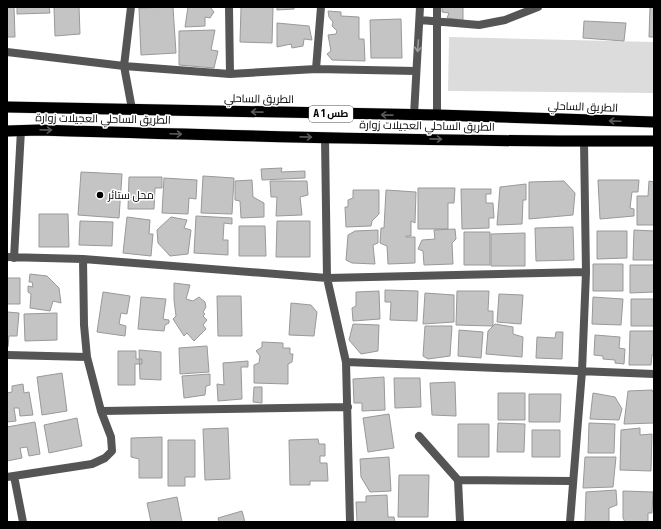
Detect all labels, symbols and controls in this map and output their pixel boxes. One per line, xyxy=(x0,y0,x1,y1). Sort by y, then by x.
one-way arrow xyxy=(415,39,422,52)
street label: الطريق الساحلي xyxy=(224,92,294,108)
street label: الطريق الساحلي xyxy=(548,99,618,117)
road number: A 1 طس xyxy=(309,106,353,122)
one-way arrow xyxy=(251,108,264,116)
street label: الطريق الساحلي العجيلات زوارة xyxy=(35,111,171,129)
one-way arrow xyxy=(381,111,394,119)
one-way arrow xyxy=(609,117,622,125)
street label: الطريق الساحلي العجيلات زوارة xyxy=(359,118,495,136)
one-way arrow xyxy=(39,126,52,134)
one-way arrow xyxy=(169,130,182,138)
one-way arrow xyxy=(299,134,312,141)
one-way arrow xyxy=(429,136,442,143)
place label: محل ستائر xyxy=(107,189,154,202)
marker: محل ستائر xyxy=(95,190,105,200)

